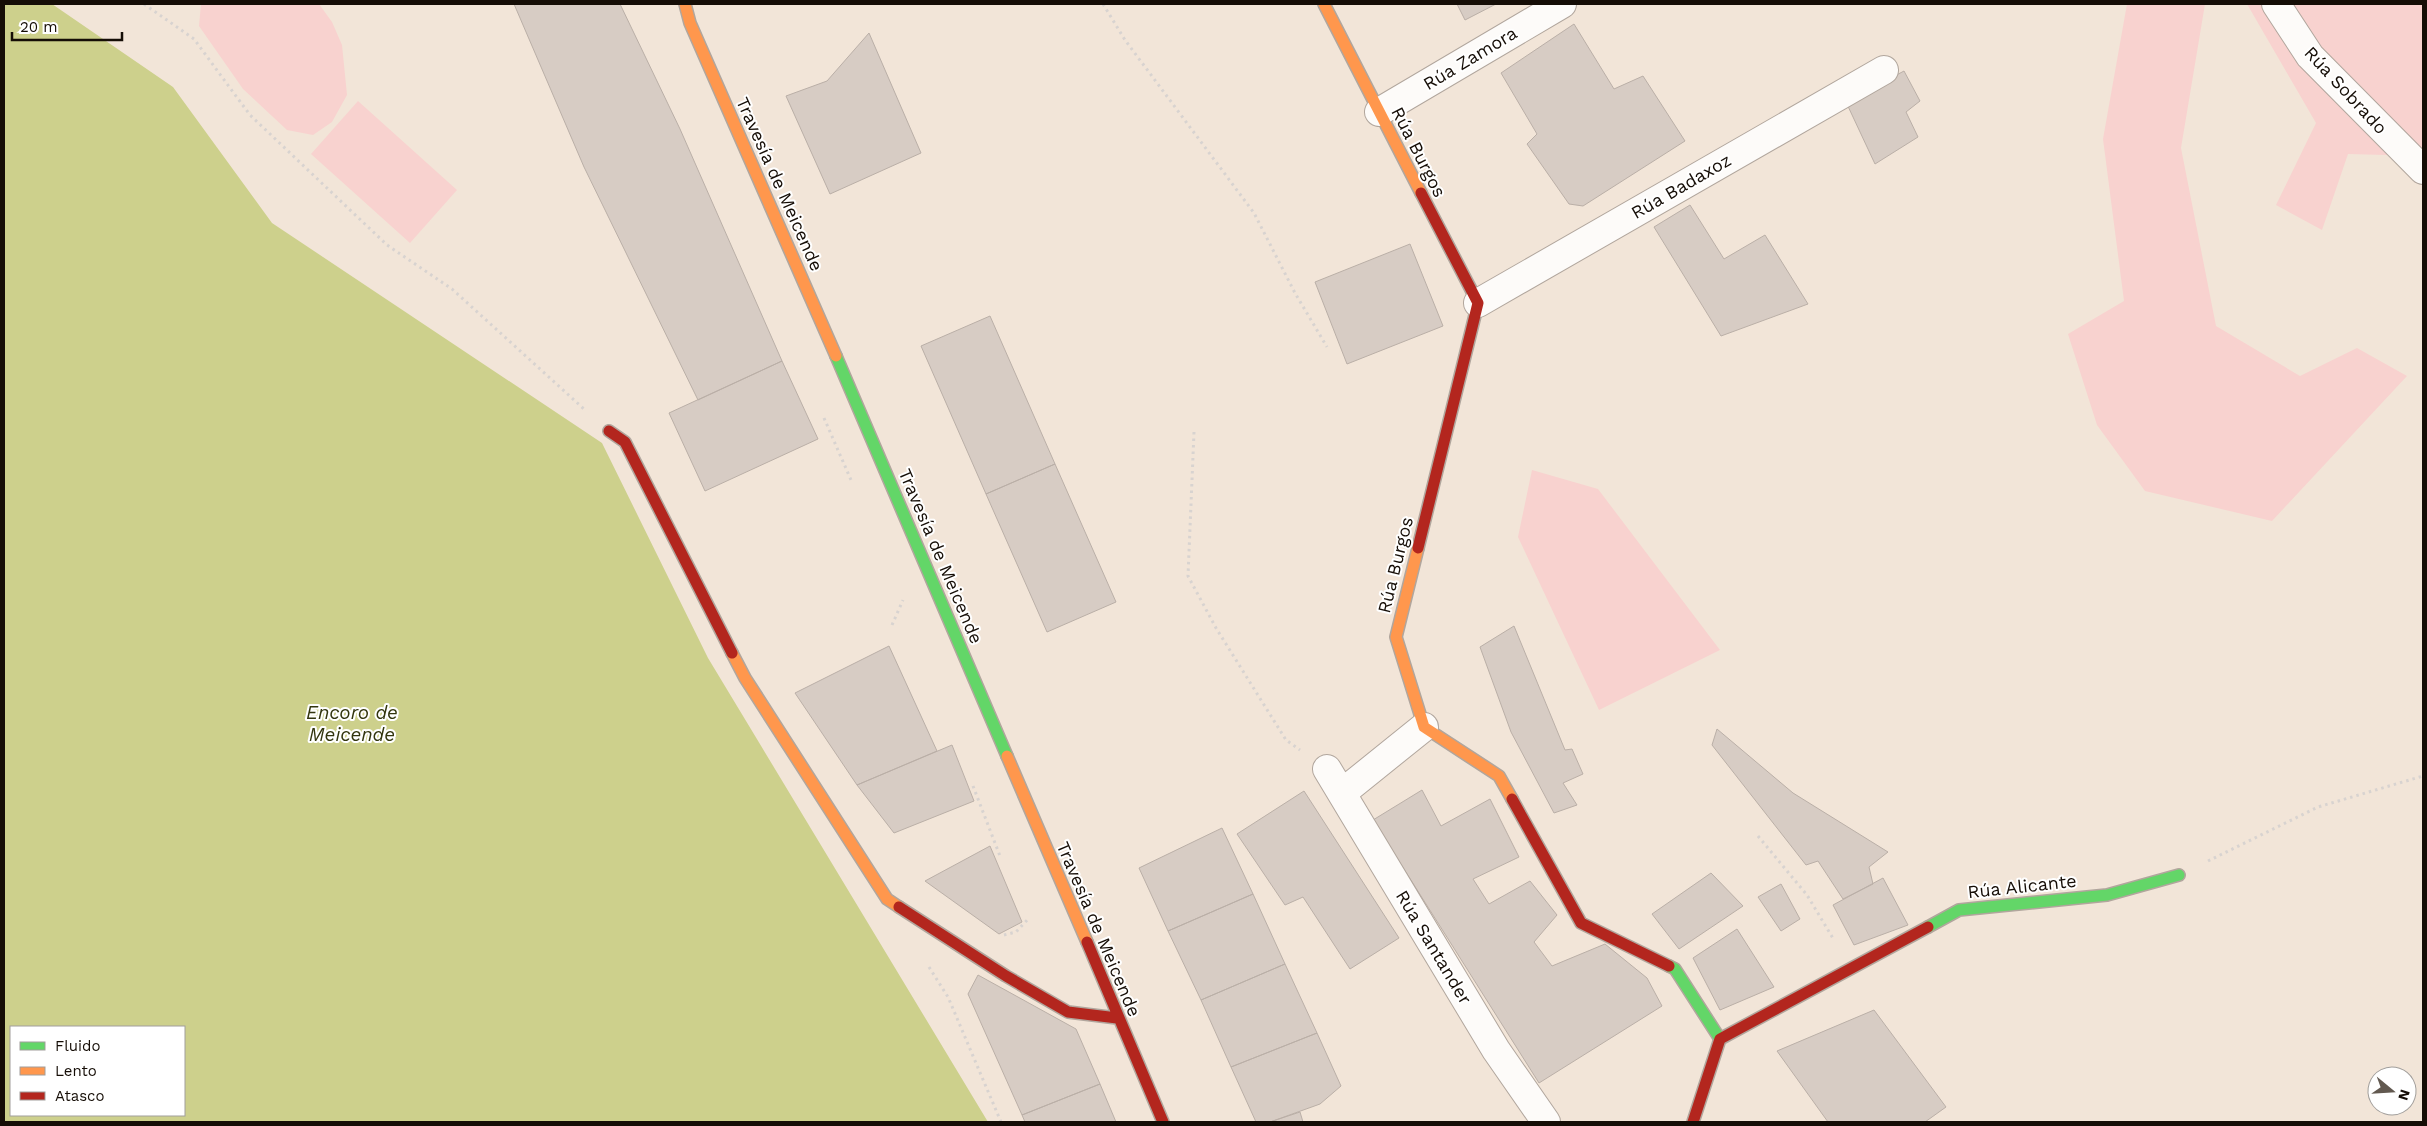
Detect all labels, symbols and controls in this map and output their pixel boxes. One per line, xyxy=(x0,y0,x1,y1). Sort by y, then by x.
scale bar xyxy=(12,10,122,42)
text: 20 m xyxy=(20,18,58,36)
street label: Rúa Zamora xyxy=(1419,22,1521,94)
street label: Rúa Sobrado xyxy=(2300,42,2392,138)
street label: Travesía de Meicende xyxy=(732,94,828,274)
street label: Rúa Burgos xyxy=(1387,103,1451,201)
street label: Rúa Badaxoz xyxy=(1627,149,1735,223)
street label: Travesía de Meicende xyxy=(895,465,987,647)
street label: Rúa Burgos xyxy=(1373,515,1417,615)
water label: Encoro de Meicende xyxy=(306,701,398,746)
street label: Travesía de Meicende xyxy=(1053,838,1145,1020)
street label: Rúa Alicante xyxy=(1966,870,2078,902)
street label: Rúa Santander xyxy=(1392,886,1476,1008)
legend xyxy=(10,1026,185,1116)
text: Fluido xyxy=(55,1037,100,1055)
text: Lento xyxy=(55,1062,97,1080)
north arrow xyxy=(2367,1066,2417,1116)
text: Atasco xyxy=(55,1087,104,1105)
text: N xyxy=(2395,1088,2414,1102)

